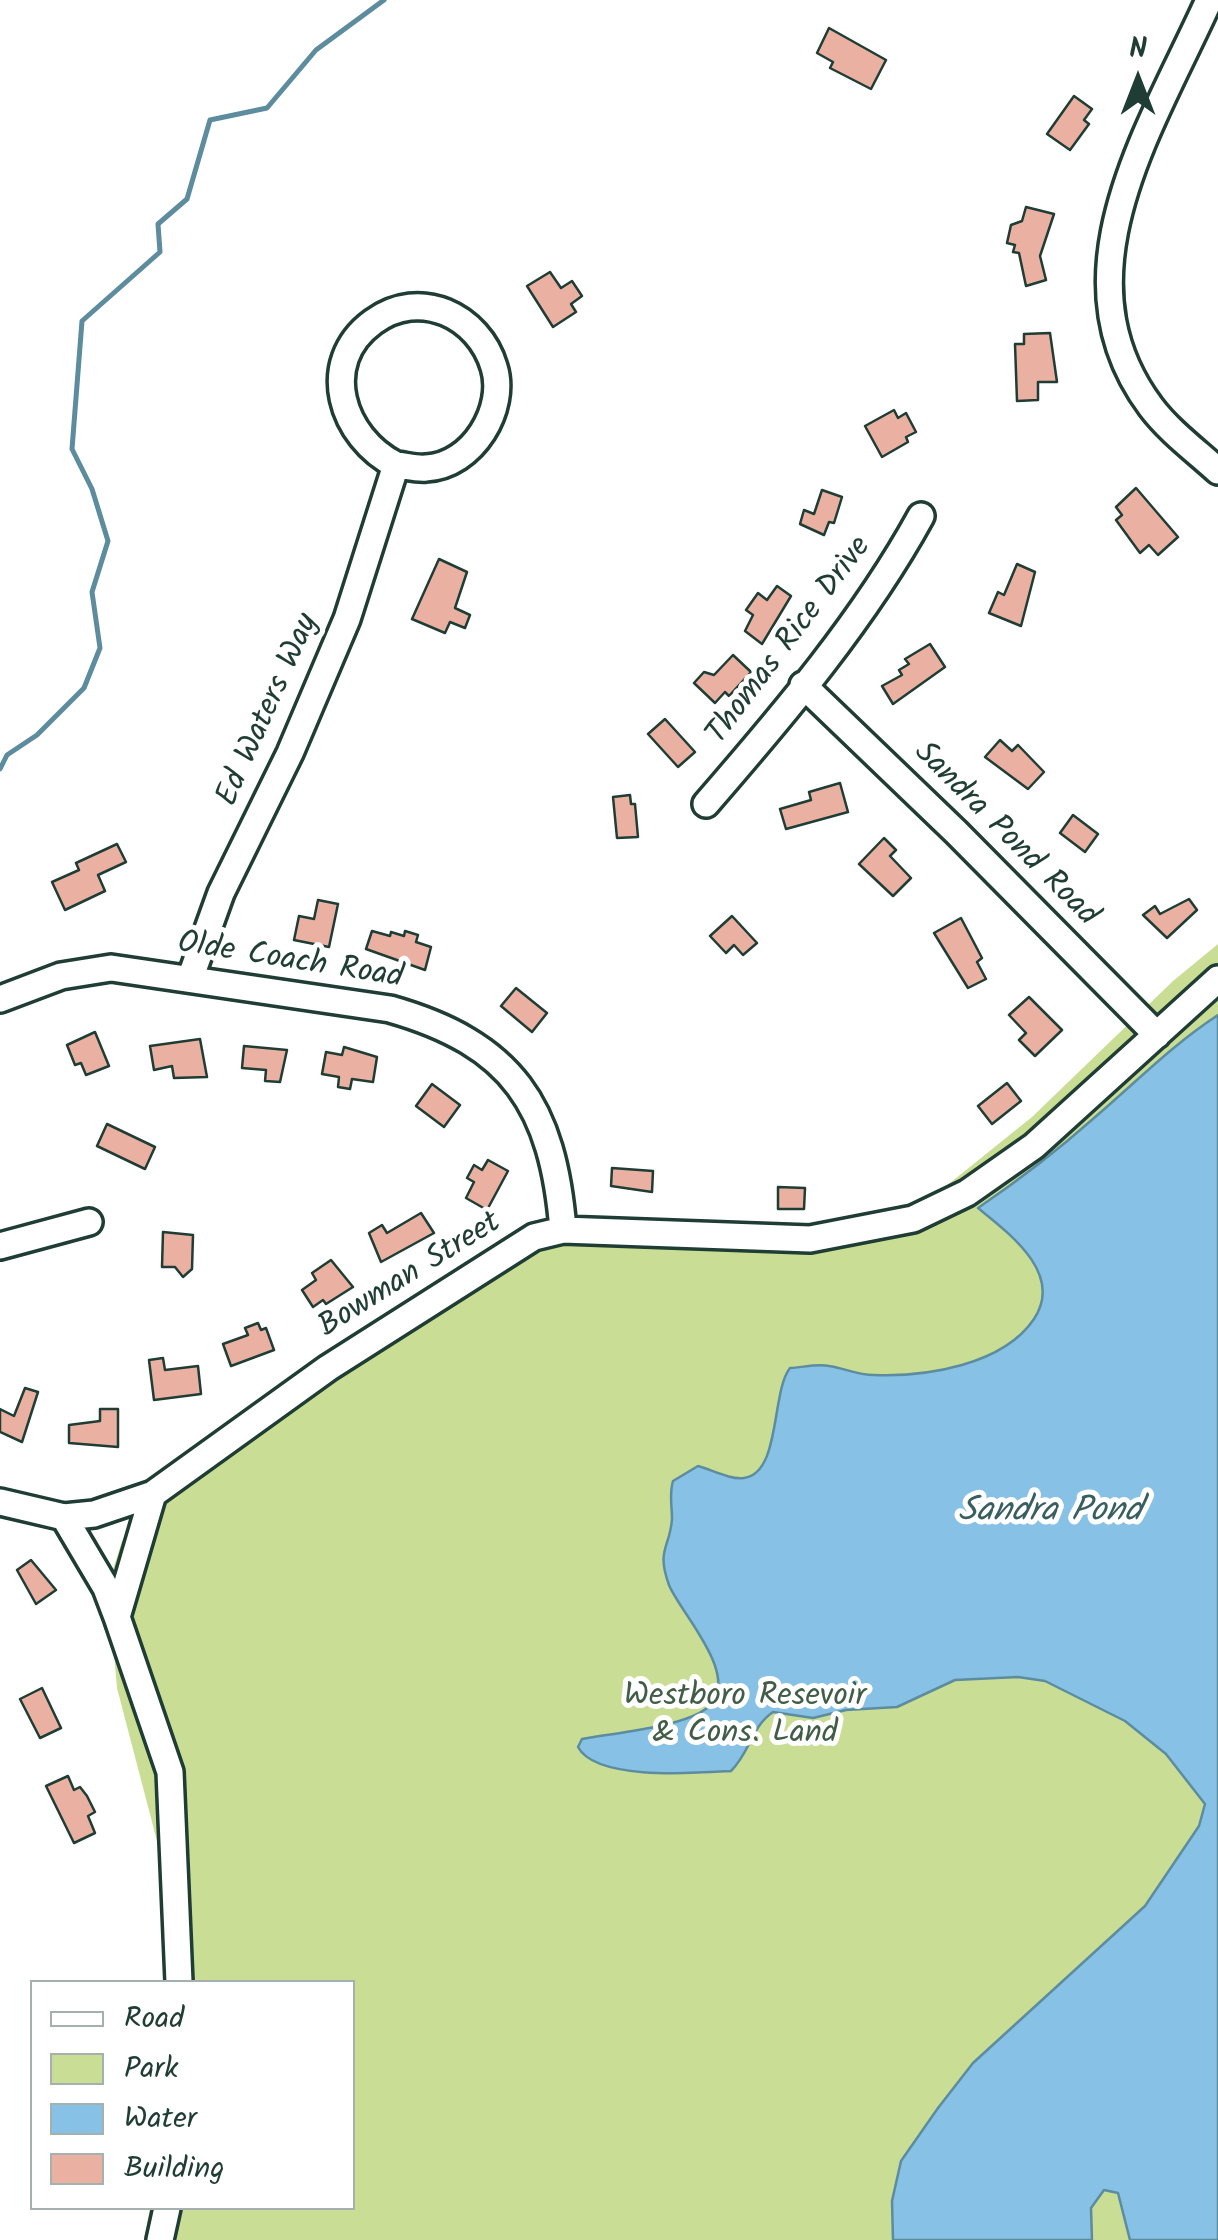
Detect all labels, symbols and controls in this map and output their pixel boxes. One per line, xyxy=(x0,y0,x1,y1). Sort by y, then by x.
text: N xyxy=(1129,27,1147,72)
north arrow xyxy=(1088,30,1188,130)
street label: Thomas Rice Drive xyxy=(700,531,882,753)
street label: Ed Waters Way xyxy=(210,609,330,813)
street label: Sandra Pond Road xyxy=(904,736,1104,936)
street label: Olde Coach Road xyxy=(175,926,405,1000)
street label: Bowman Street xyxy=(313,1206,509,1348)
water label: Sandra Pond xyxy=(958,1493,1142,1535)
park label: Westboro Resevoir & Cons. Land xyxy=(624,1680,866,1755)
legend xyxy=(30,1980,355,2210)
text: Road xyxy=(124,1995,184,2043)
text: Park xyxy=(124,2045,178,2093)
text: Water xyxy=(124,2095,197,2143)
text: Building xyxy=(124,2145,224,2193)

